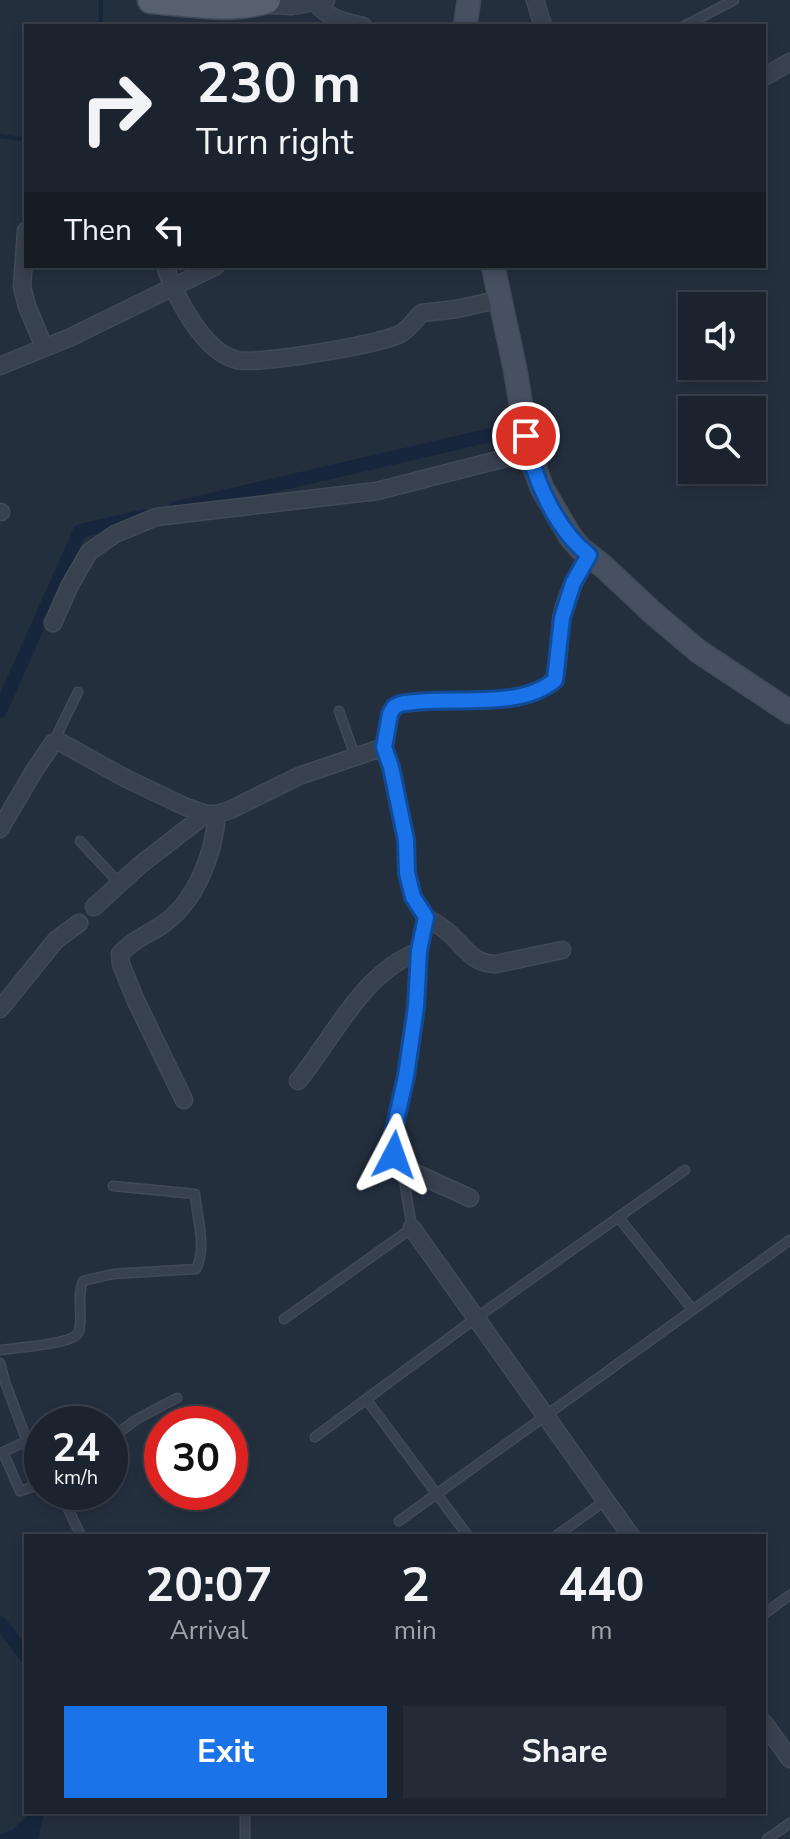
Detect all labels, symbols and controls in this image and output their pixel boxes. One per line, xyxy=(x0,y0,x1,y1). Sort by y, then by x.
text: 230 m xyxy=(196,45,361,122)
icon: right xyxy=(64,56,168,160)
text: Turn right xyxy=(196,118,353,167)
icon: left xyxy=(148,208,192,252)
text: Then xyxy=(64,210,132,251)
map controls xyxy=(678,292,766,484)
button: sound xyxy=(678,292,766,380)
button: search xyxy=(678,396,766,484)
pin xyxy=(492,402,560,470)
icon: arrive xyxy=(504,414,548,458)
position arrow xyxy=(352,1113,436,1197)
speed limit sign: 30 xyxy=(144,1406,248,1510)
text: 24 xyxy=(52,1421,100,1475)
text: km/h xyxy=(54,1464,98,1491)
text: 20:07 xyxy=(145,1552,272,1618)
text: 2 xyxy=(401,1552,430,1618)
text: 440 xyxy=(558,1552,645,1618)
text: Arrival xyxy=(170,1613,248,1648)
text: min xyxy=(394,1613,437,1648)
text: m xyxy=(590,1613,613,1648)
button: Exit xyxy=(64,1706,387,1798)
button: Share xyxy=(403,1706,726,1798)

